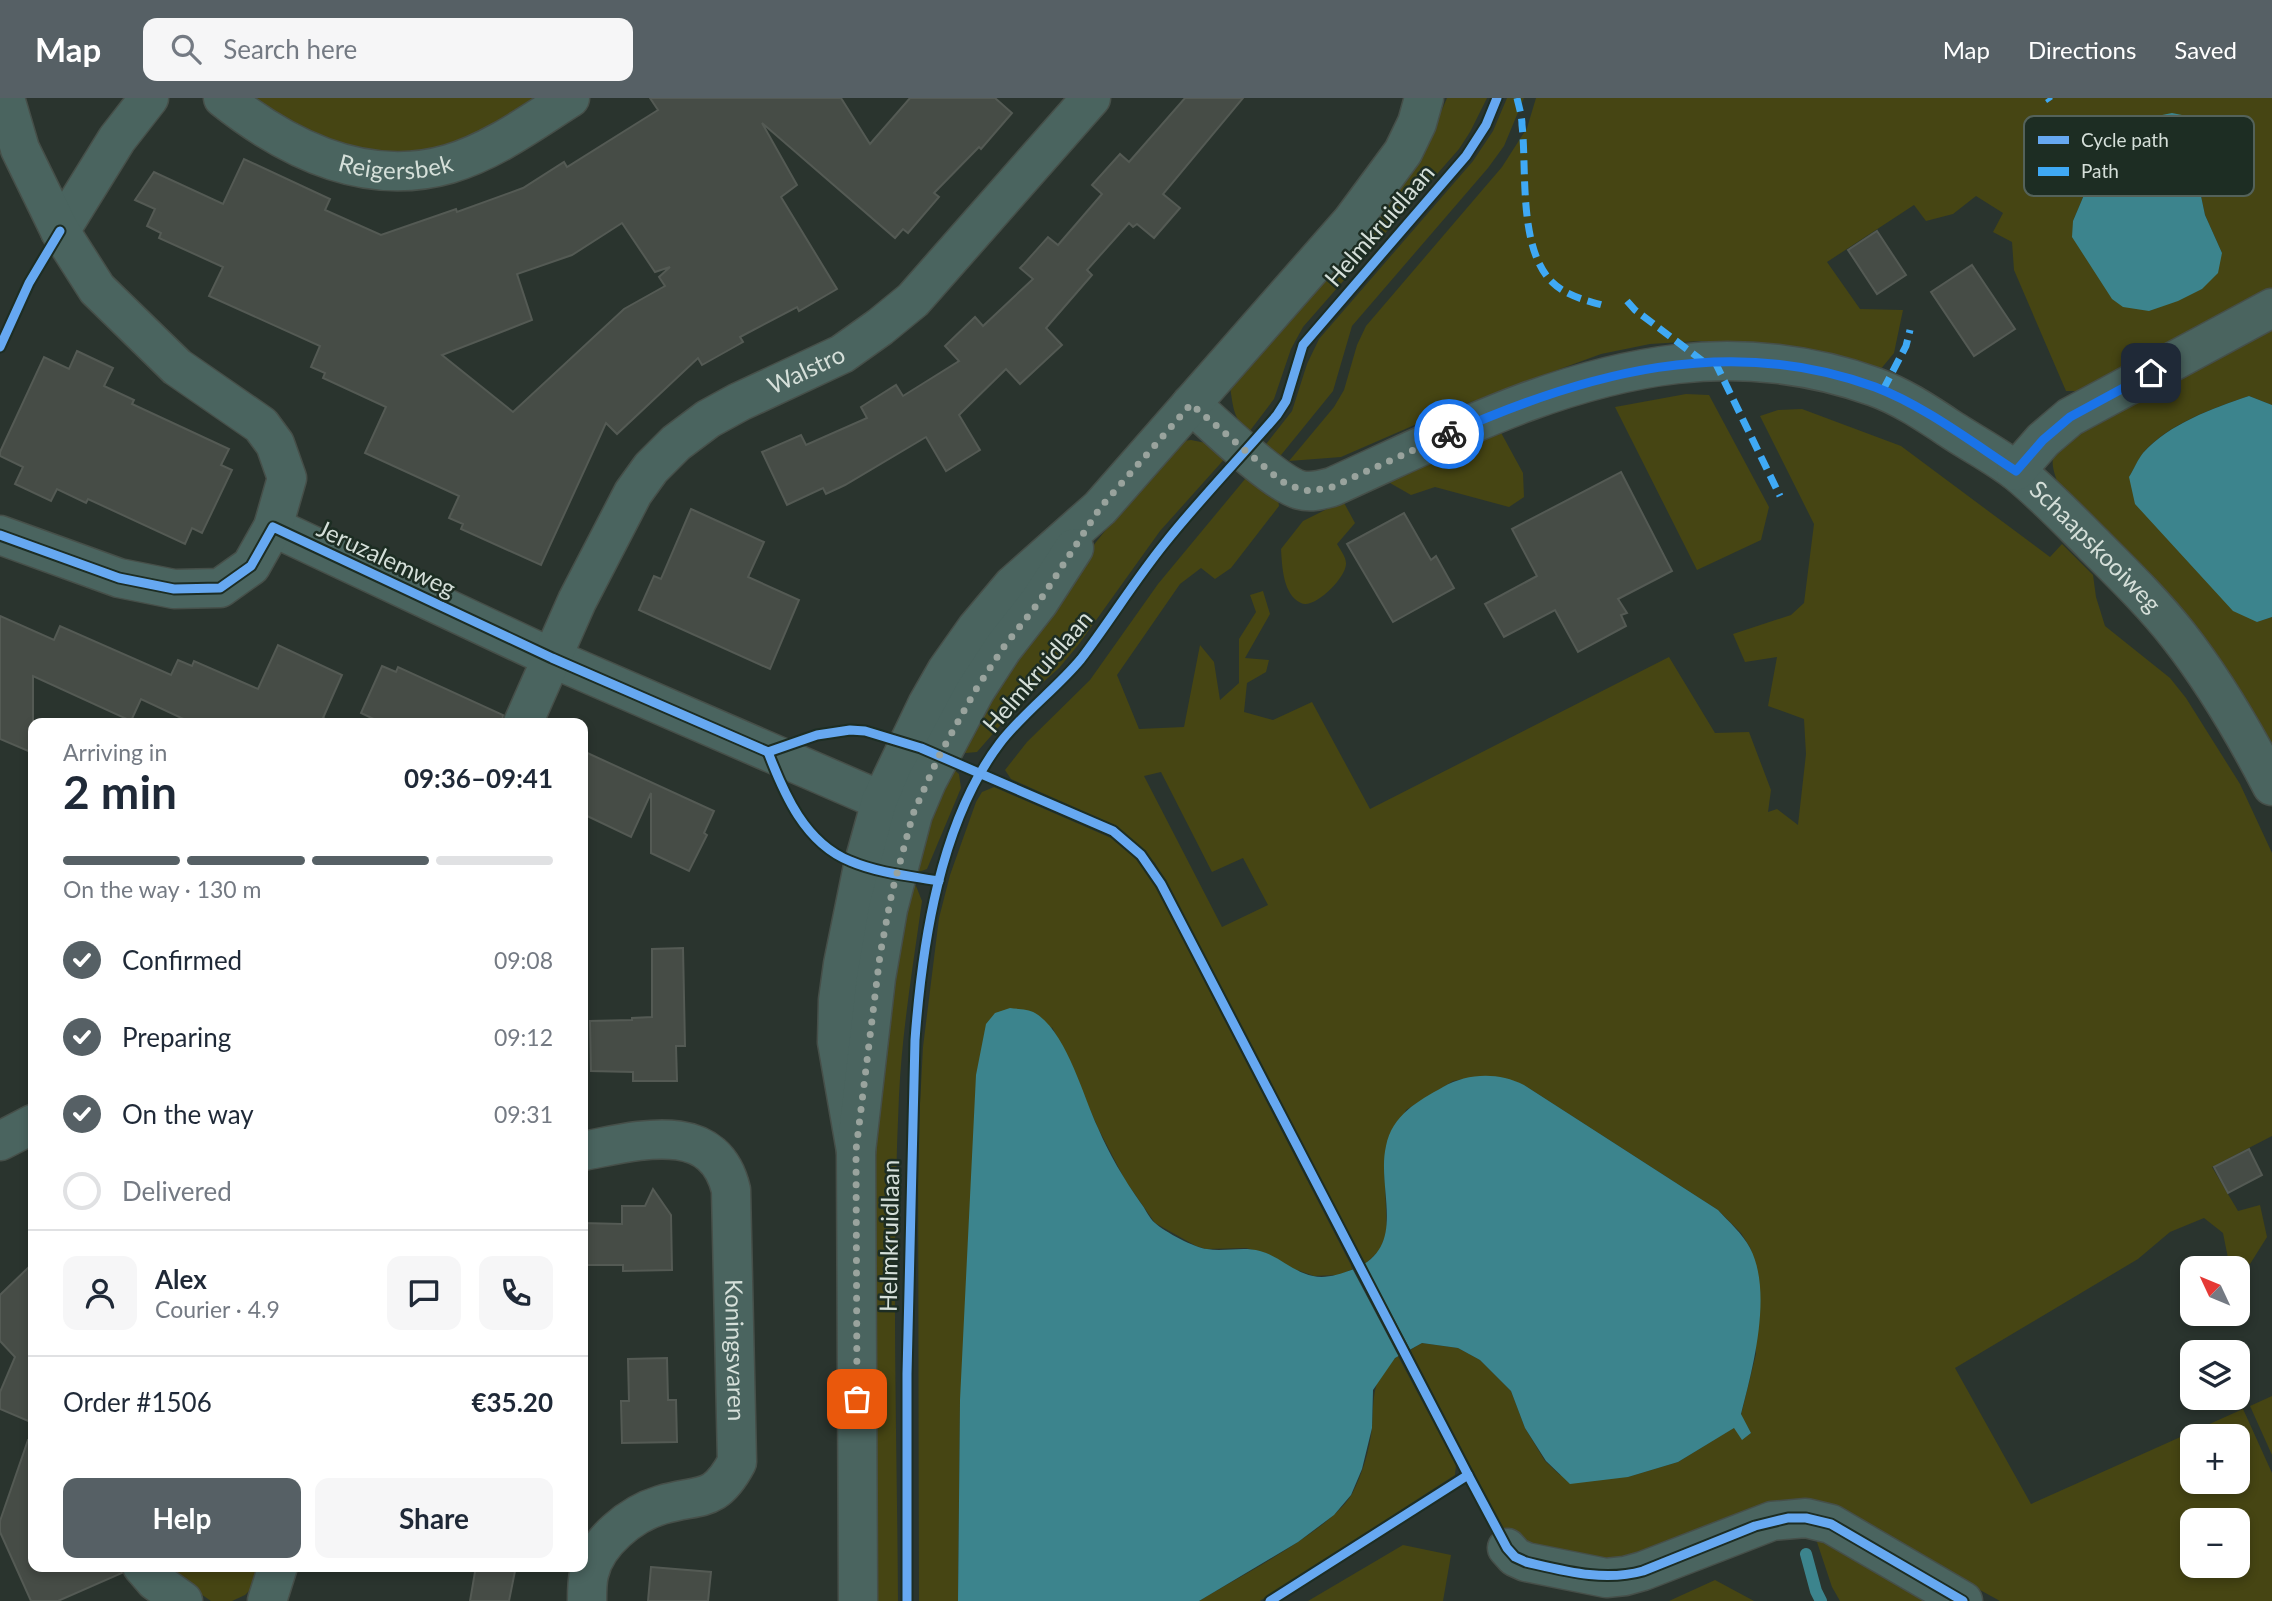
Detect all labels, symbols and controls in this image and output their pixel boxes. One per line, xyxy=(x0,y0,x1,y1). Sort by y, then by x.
search box xyxy=(143,18,633,81)
text: Map xyxy=(35,29,101,69)
icon: search xyxy=(167,30,205,68)
text: Search here xyxy=(223,33,357,65)
text: Map xyxy=(1943,35,1990,64)
text: Directions xyxy=(2028,35,2136,64)
text: Saved xyxy=(2174,35,2237,64)
legend xyxy=(2024,116,2254,196)
text: Cycle path xyxy=(2081,128,2169,151)
street label: Reigersbek xyxy=(336,147,457,184)
street label: Helmkruidlaan xyxy=(1318,158,1440,292)
text: Path xyxy=(2081,159,2119,182)
street label: Walstro xyxy=(763,339,849,400)
pin xyxy=(2121,343,2181,403)
icon: home xyxy=(2132,354,2170,392)
courier xyxy=(1414,399,1484,469)
icon: bike xyxy=(1430,415,1468,453)
street label: Schaapskooiweg xyxy=(2024,474,2168,618)
street label: Jeruzalemweg xyxy=(313,513,460,602)
street label: Helmkruidlaan xyxy=(976,604,1098,738)
text: Arriving in xyxy=(63,738,167,766)
text: 09:36–09:41 xyxy=(404,762,553,794)
text: 2 min xyxy=(63,764,177,819)
text: On the way · 130 m xyxy=(63,875,262,903)
icon: check xyxy=(63,941,101,979)
text: Confirmed xyxy=(122,944,242,976)
text: 09:08 xyxy=(494,946,553,974)
icon: check xyxy=(63,1018,101,1056)
text: Preparing xyxy=(122,1021,231,1053)
text: 09:12 xyxy=(494,1023,553,1051)
icon: check xyxy=(63,1095,101,1133)
text: On the way xyxy=(122,1098,254,1130)
text: 09:31 xyxy=(494,1100,553,1128)
street label: Helmkruidlaan xyxy=(873,1160,904,1312)
text: Delivered xyxy=(122,1175,232,1207)
button: person xyxy=(63,1256,137,1330)
button: chat xyxy=(387,1256,461,1330)
button: phone xyxy=(479,1256,553,1330)
north arrow xyxy=(2180,1256,2250,1326)
map controls xyxy=(2180,1256,2250,1578)
text: Alex xyxy=(155,1263,207,1295)
street label: Koningsvaren xyxy=(720,1279,752,1422)
text: Courier · 4.9 xyxy=(155,1295,280,1323)
button: layers xyxy=(2180,1340,2250,1410)
pin xyxy=(827,1369,887,1429)
icon: bag xyxy=(838,1380,876,1418)
text: Order #1506 xyxy=(63,1386,212,1418)
text: €35.20 xyxy=(471,1386,553,1418)
button: + xyxy=(2180,1424,2250,1494)
button: Help xyxy=(63,1478,301,1558)
button: Share xyxy=(315,1478,553,1558)
button: − xyxy=(2180,1508,2250,1578)

